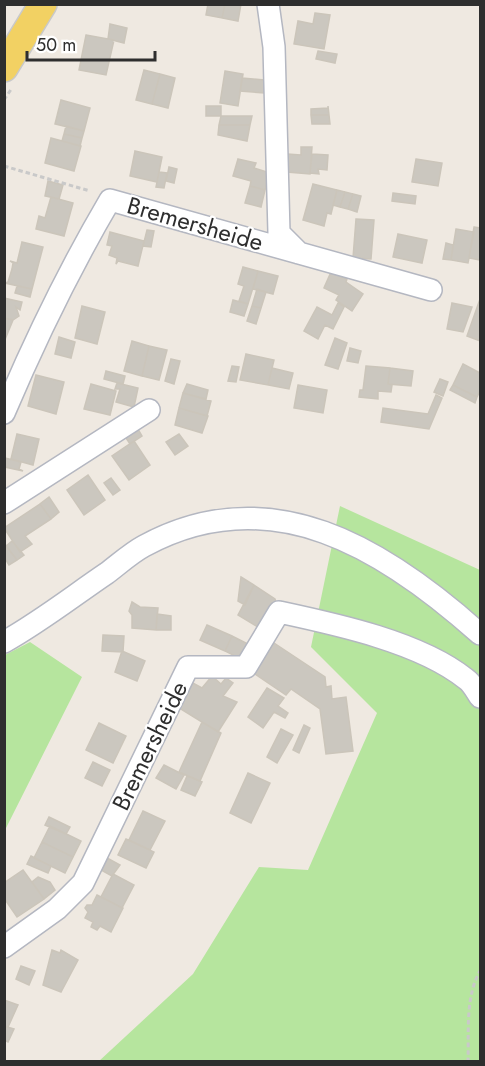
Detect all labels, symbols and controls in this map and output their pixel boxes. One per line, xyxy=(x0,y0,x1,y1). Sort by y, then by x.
scale bar xyxy=(27,24,154,62)
text: 50 m xyxy=(36,32,76,58)
street label: Bremersheide xyxy=(123,187,267,260)
street label: Bremersheide xyxy=(103,675,196,816)

